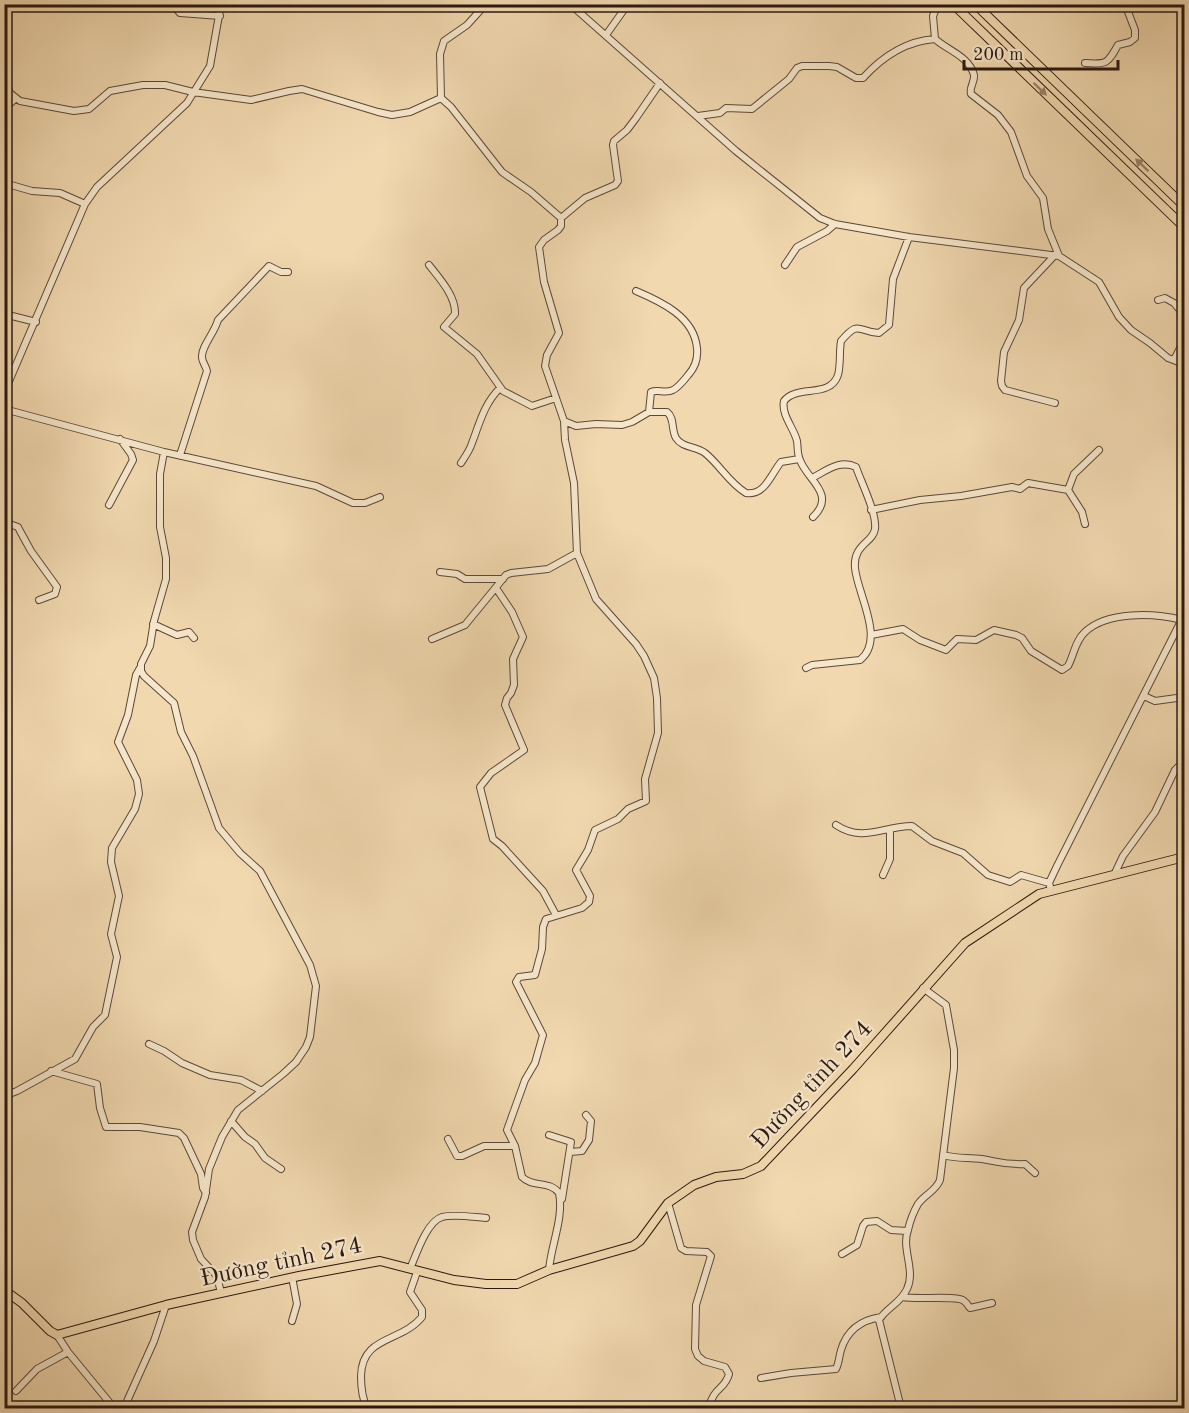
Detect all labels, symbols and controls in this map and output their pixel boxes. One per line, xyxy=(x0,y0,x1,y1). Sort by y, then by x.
scale bar xyxy=(964,33,1118,71)
text: 200 m xyxy=(973,46,1024,64)
one-way arrow xyxy=(1033,81,1047,95)
one-way arrow xyxy=(1136,159,1150,173)
street label: Đường tỉnh 274 xyxy=(747,1017,878,1154)
street label: Đường tỉnh 274 xyxy=(198,1234,365,1292)

